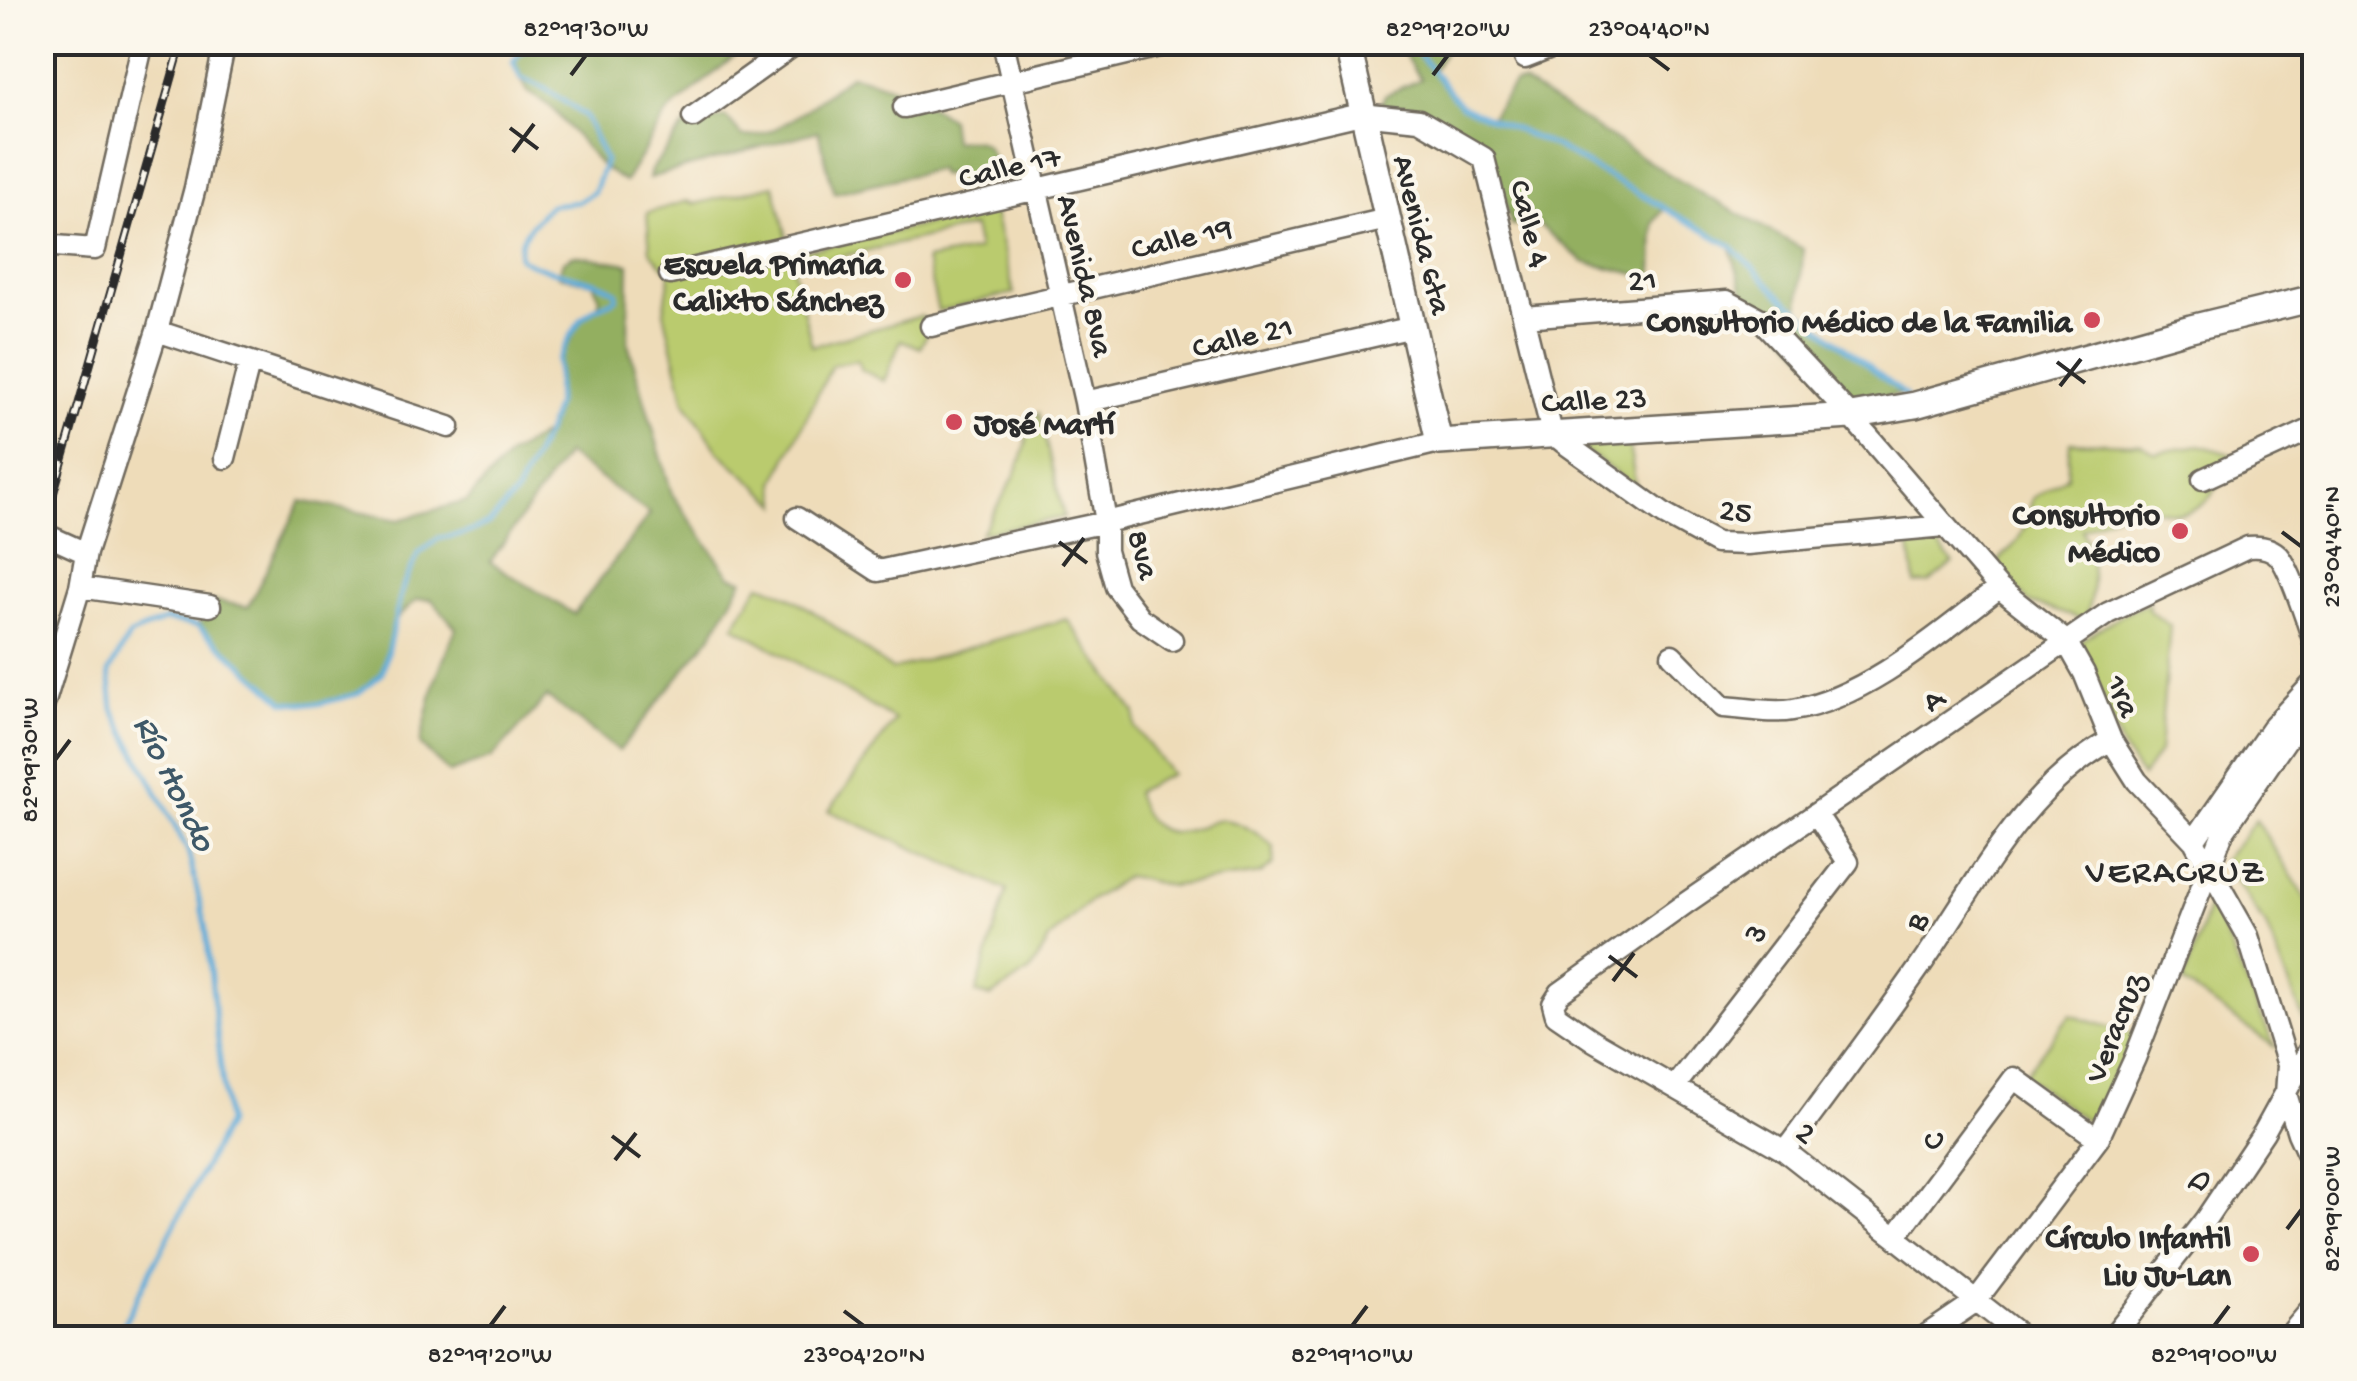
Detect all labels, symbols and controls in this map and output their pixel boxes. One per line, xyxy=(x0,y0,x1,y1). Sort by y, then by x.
text: 82°19'30"W xyxy=(524,17,648,46)
text: 82°19'20"W xyxy=(1386,17,1510,46)
text: 23°04'40"N xyxy=(1588,17,1710,46)
street label: Calle 17 xyxy=(956,139,1066,200)
street label: Avenida 6ta xyxy=(1381,152,1458,320)
street label: Calle 4 xyxy=(1498,177,1556,272)
street label: Avenida 8va xyxy=(1045,191,1119,362)
street label: Calle 19 xyxy=(1128,211,1236,271)
place label: Escuela Primaria Calixto Sánchez xyxy=(664,248,885,323)
street label: 21 xyxy=(1627,263,1658,303)
marker: Escuela Primaria Calixto Sánchez xyxy=(892,269,914,291)
place label: Consultorio Médico de la Familia xyxy=(1647,306,2074,344)
marker: Consultorio Médico de la Familia xyxy=(2081,309,2103,331)
street label: Calle 21 xyxy=(1189,310,1297,370)
street label: Calle 23 xyxy=(1541,381,1648,425)
place label: José Martí xyxy=(973,408,1117,446)
marker: José Martí xyxy=(943,411,965,433)
text: 23°04'40"N xyxy=(2320,486,2349,608)
street label: 25 xyxy=(1717,493,1754,535)
place label: Consultorio Médico xyxy=(2012,499,2160,574)
marker: Consultorio Médico xyxy=(2169,520,2191,542)
street label: 8va xyxy=(1115,527,1165,585)
street label: 1ra xyxy=(2095,669,2146,725)
street label: A xyxy=(1916,680,1955,723)
text: 82°19'30"W xyxy=(18,698,47,822)
water label: Río Hondo xyxy=(122,710,223,861)
district label: VERACRUZ xyxy=(2085,854,2266,895)
street label: B xyxy=(1898,905,1940,941)
street label: 3 xyxy=(1737,917,1778,954)
street label: Veracruz xyxy=(2078,968,2157,1090)
street label: 2 xyxy=(1787,1115,1821,1155)
street label: C xyxy=(1915,1122,1957,1160)
text: 82°19'00"W xyxy=(2320,1146,2349,1272)
street label: D xyxy=(2178,1162,2223,1203)
place label: Círculo Infantil Liu Ju-Lan xyxy=(2046,1222,2232,1297)
marker: Círculo Infantil Liu Ju-Lan xyxy=(2240,1243,2262,1265)
text: 82°19'20"W xyxy=(428,1343,552,1372)
text: 23°04'20"N xyxy=(803,1343,925,1372)
text: 82°19'10"W xyxy=(1291,1343,1413,1372)
text: 82°19'00"W xyxy=(2151,1343,2277,1372)

